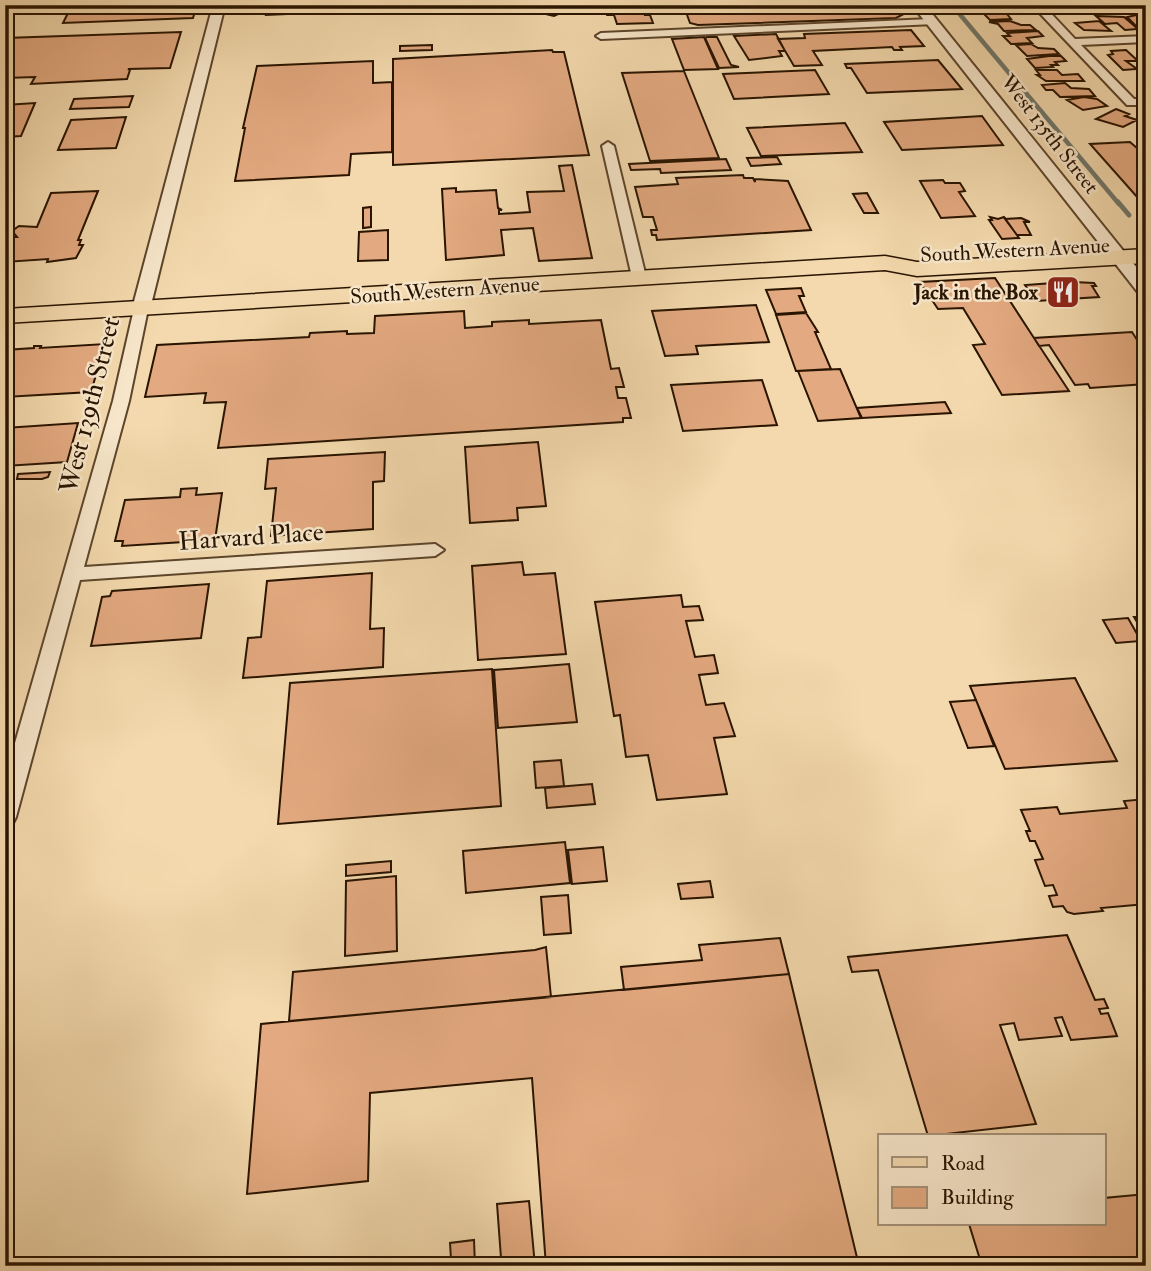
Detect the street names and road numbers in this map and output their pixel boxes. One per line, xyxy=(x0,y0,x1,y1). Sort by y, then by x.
street label: West 135th Street xyxy=(994,68,1105,200)
street label: South Western Avenue xyxy=(920,232,1111,269)
street label: South Western Avenue xyxy=(349,270,541,311)
street label: West 139th Street xyxy=(52,314,127,498)
street label: Harvard Place xyxy=(177,516,325,558)

